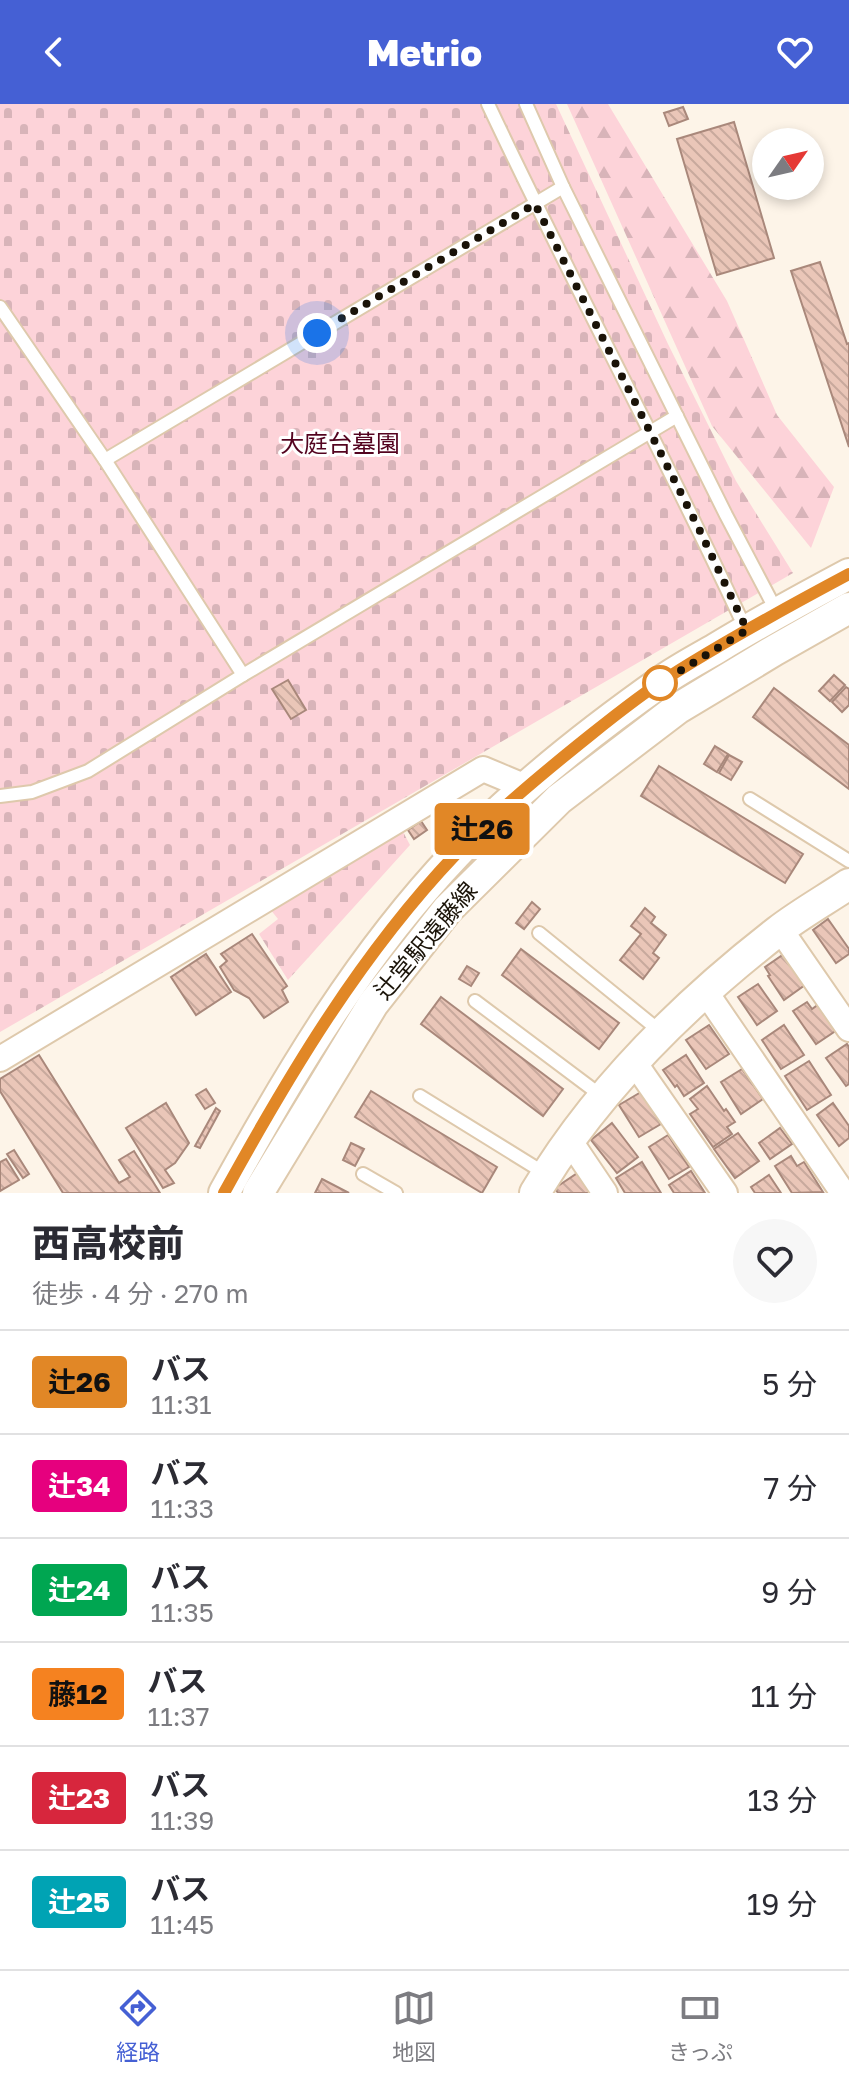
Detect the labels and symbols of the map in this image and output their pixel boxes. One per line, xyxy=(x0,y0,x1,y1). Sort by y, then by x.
north arrow xyxy=(752,128,824,200)
your location xyxy=(297,313,337,353)
park label: 大庭台墓園 xyxy=(280,428,400,457)
unlabelled marker xyxy=(643,666,677,700)
line badge: 辻26 xyxy=(436,803,528,855)
street label: 辻堂駅遠藤線 xyxy=(367,876,482,1005)

